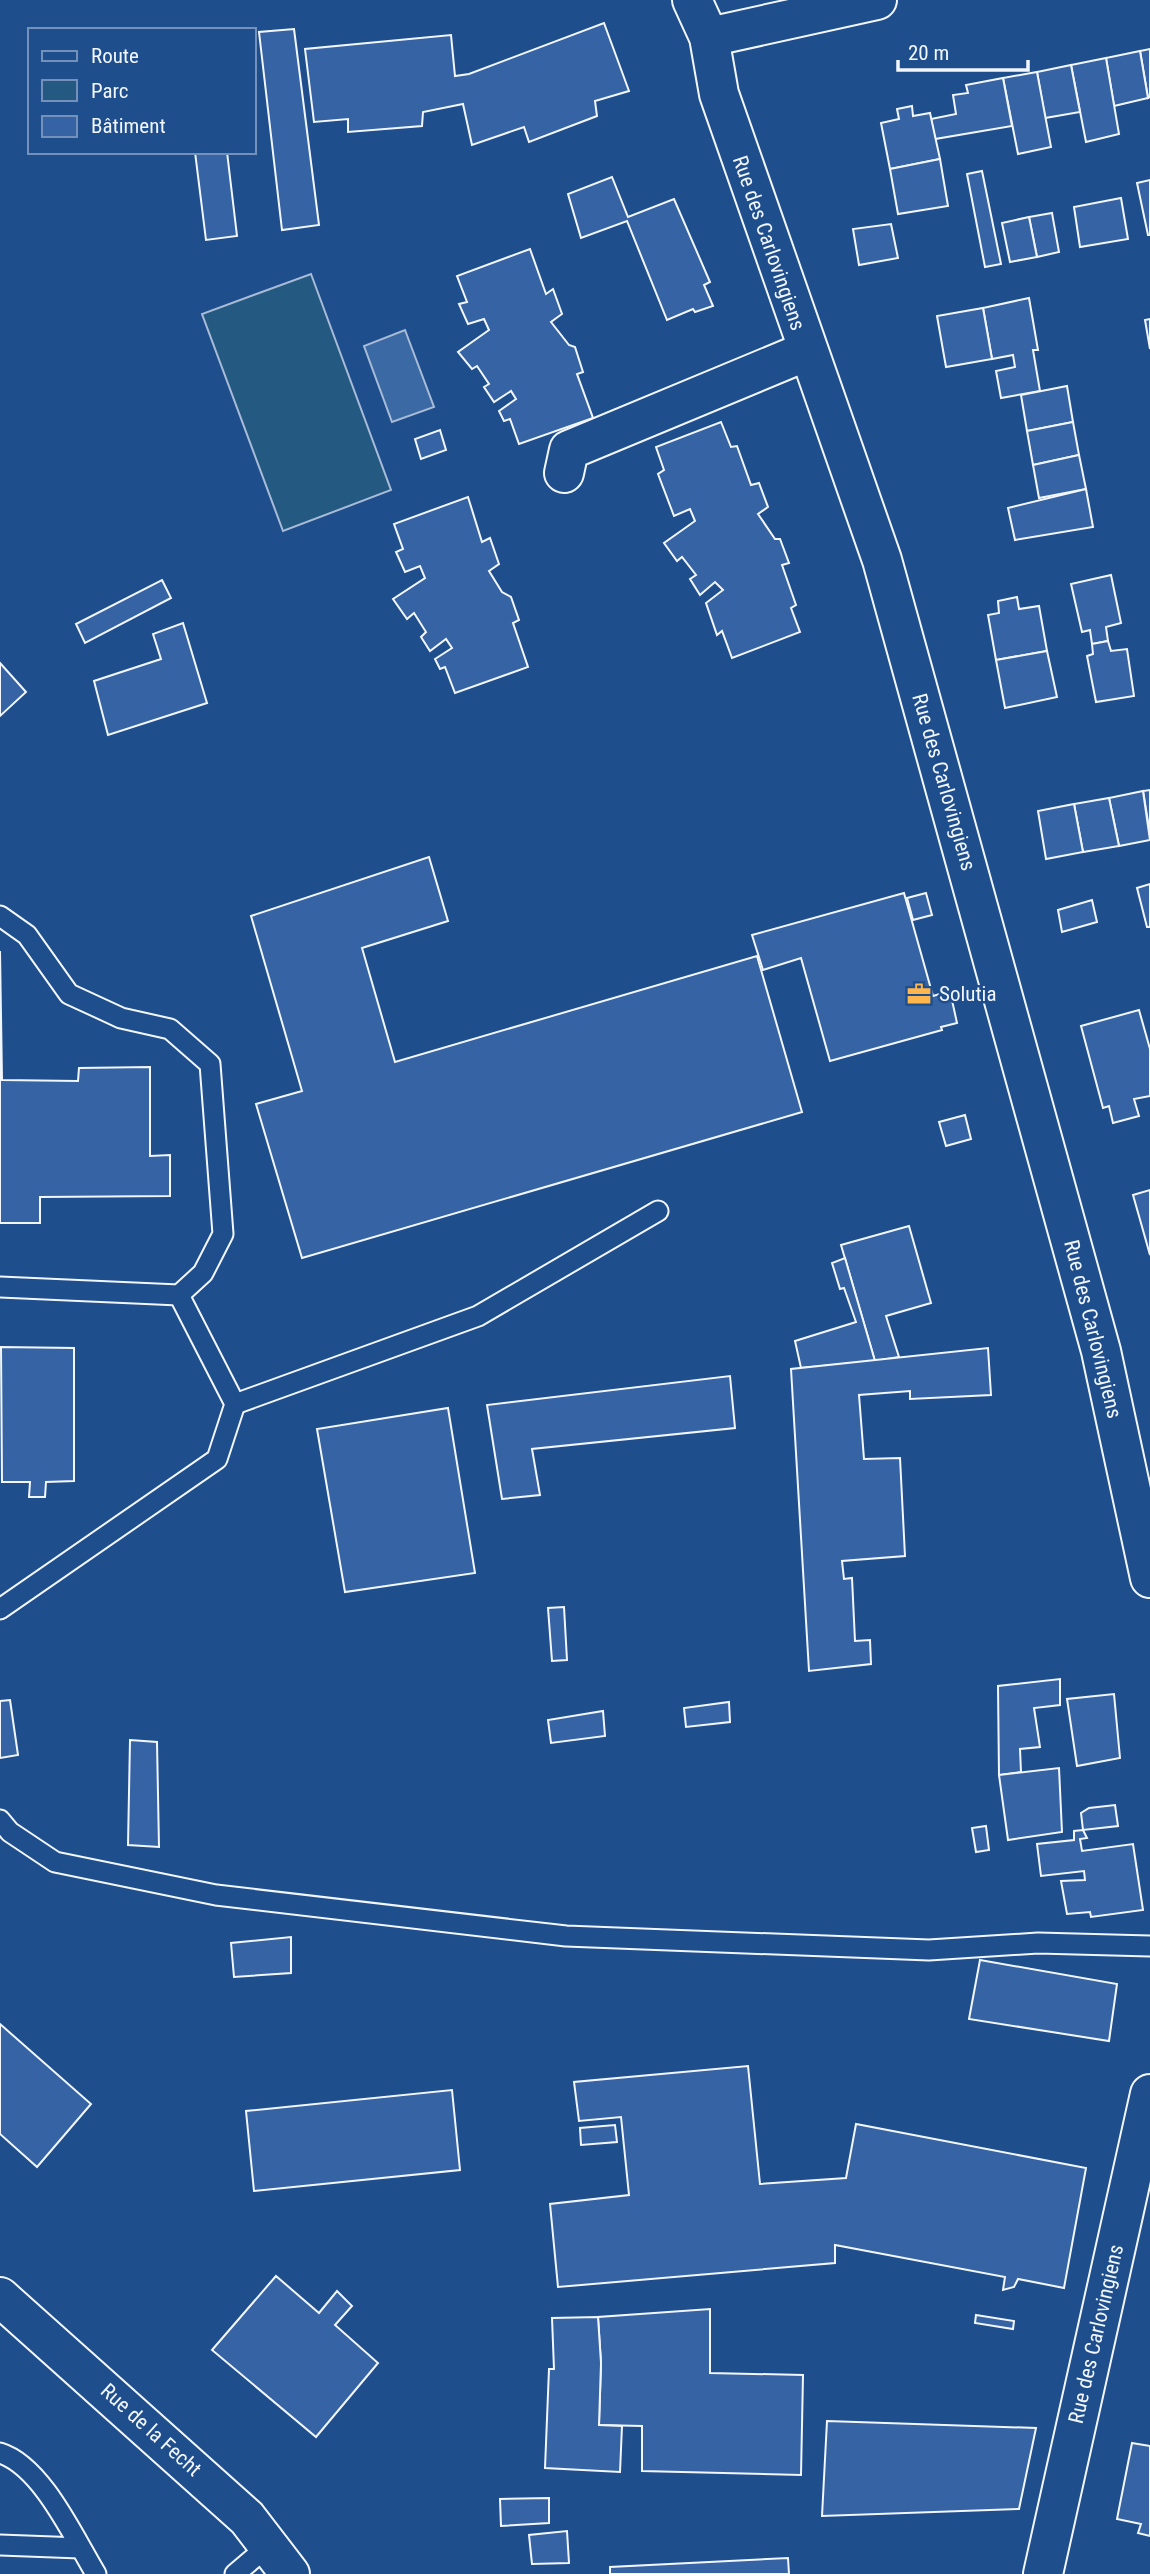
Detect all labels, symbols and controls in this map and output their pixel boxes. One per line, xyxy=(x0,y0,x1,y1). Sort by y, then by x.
legend xyxy=(28,28,256,154)
scale bar xyxy=(898,28,1028,72)
text: 20 m xyxy=(908,41,949,65)
text: Route xyxy=(91,44,139,68)
text: Parc xyxy=(91,79,129,103)
text: Bâtiment xyxy=(91,114,166,138)
street label: Rue des Carlovingiens xyxy=(728,153,810,333)
street label: Rue des Carlovingiens xyxy=(907,691,981,873)
office icon: Solutia xyxy=(905,980,933,1008)
place label: Solutia xyxy=(939,982,997,1006)
street label: Rue des Carlovingiens xyxy=(1059,1237,1127,1421)
street label: Rue des Carlovingiens xyxy=(1064,2242,1128,2426)
street label: Rue de la Fecht xyxy=(96,2379,206,2481)

